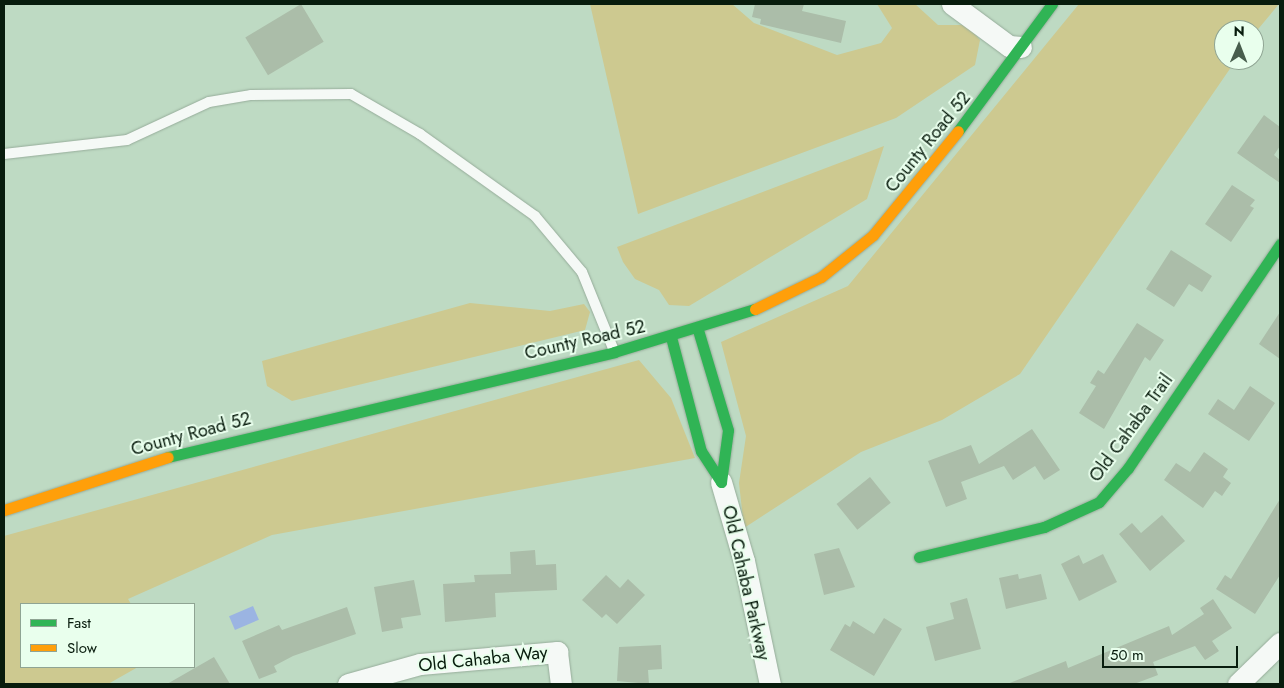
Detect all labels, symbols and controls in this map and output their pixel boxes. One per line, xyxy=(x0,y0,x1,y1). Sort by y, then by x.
north arrow xyxy=(1214,20,1264,70)
text: N xyxy=(1234,21,1245,41)
street label: County Road 52 xyxy=(881,87,975,197)
street label: County Road 52 xyxy=(522,316,648,364)
street label: Old Cahaba Trail xyxy=(1085,370,1177,486)
street label: County Road 52 xyxy=(129,408,253,460)
street label: Old Cahaba Parkway xyxy=(718,503,774,663)
legend xyxy=(20,603,195,668)
text: Fast xyxy=(67,612,91,634)
scale bar xyxy=(1104,636,1240,668)
text: Slow xyxy=(67,637,97,659)
street label: Old Cahaba Way xyxy=(417,641,549,677)
text: 50 m xyxy=(1110,644,1144,666)

